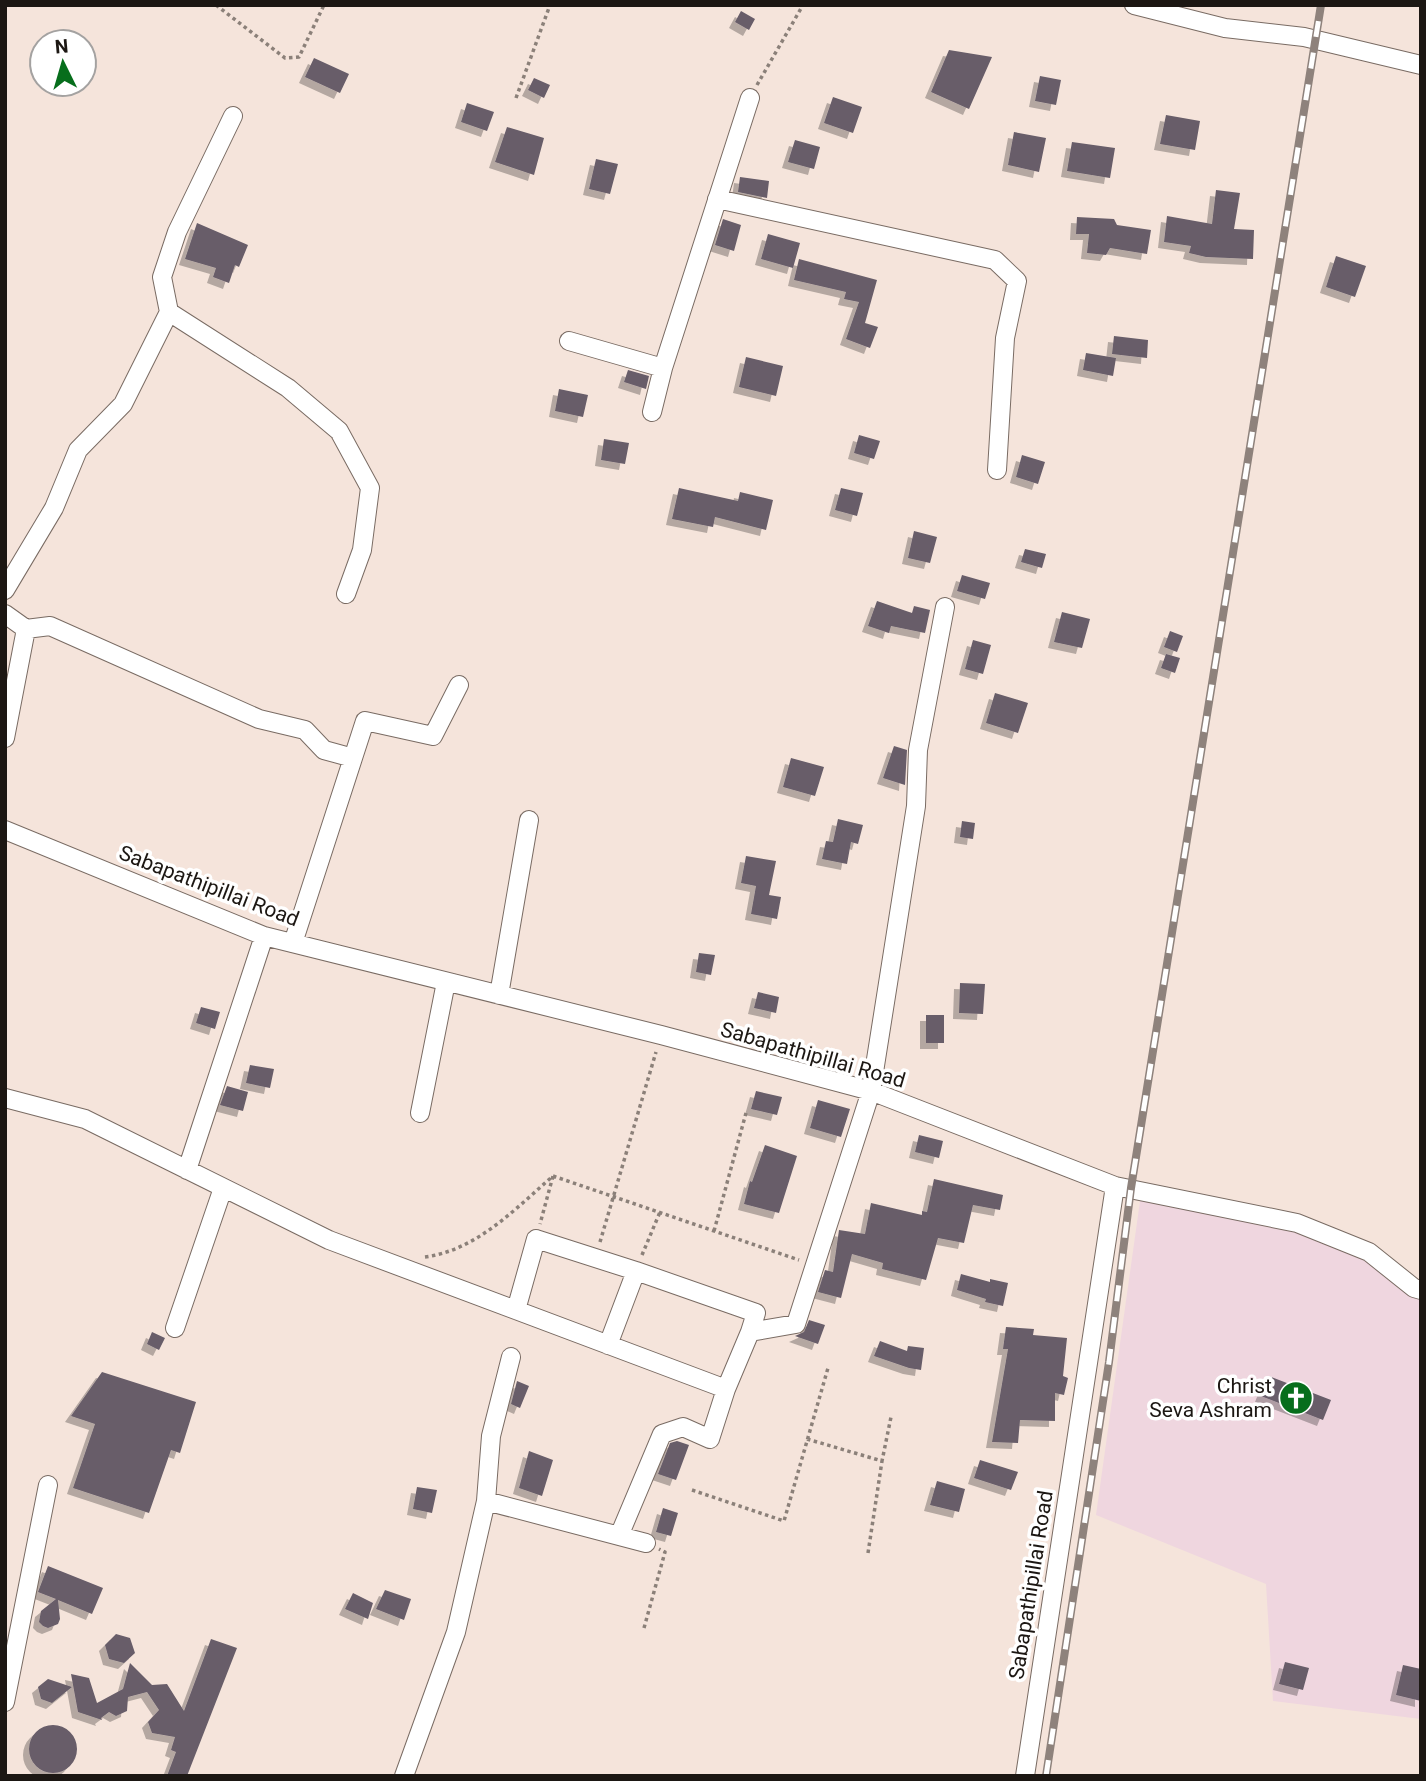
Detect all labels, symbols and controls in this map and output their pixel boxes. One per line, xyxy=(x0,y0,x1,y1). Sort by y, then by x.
north arrow xyxy=(28,28,98,98)
text: N xyxy=(54,35,69,59)
street label: Sabapathipillai Road xyxy=(116,841,302,931)
street label: Sabapathipillai Road xyxy=(718,1017,908,1093)
place label: Christ Seva Ashram xyxy=(1149,1374,1272,1422)
church icon: Christ Seva Ashram xyxy=(1277,1379,1315,1417)
street label: Sabapathipillai Road xyxy=(1004,1489,1058,1681)

